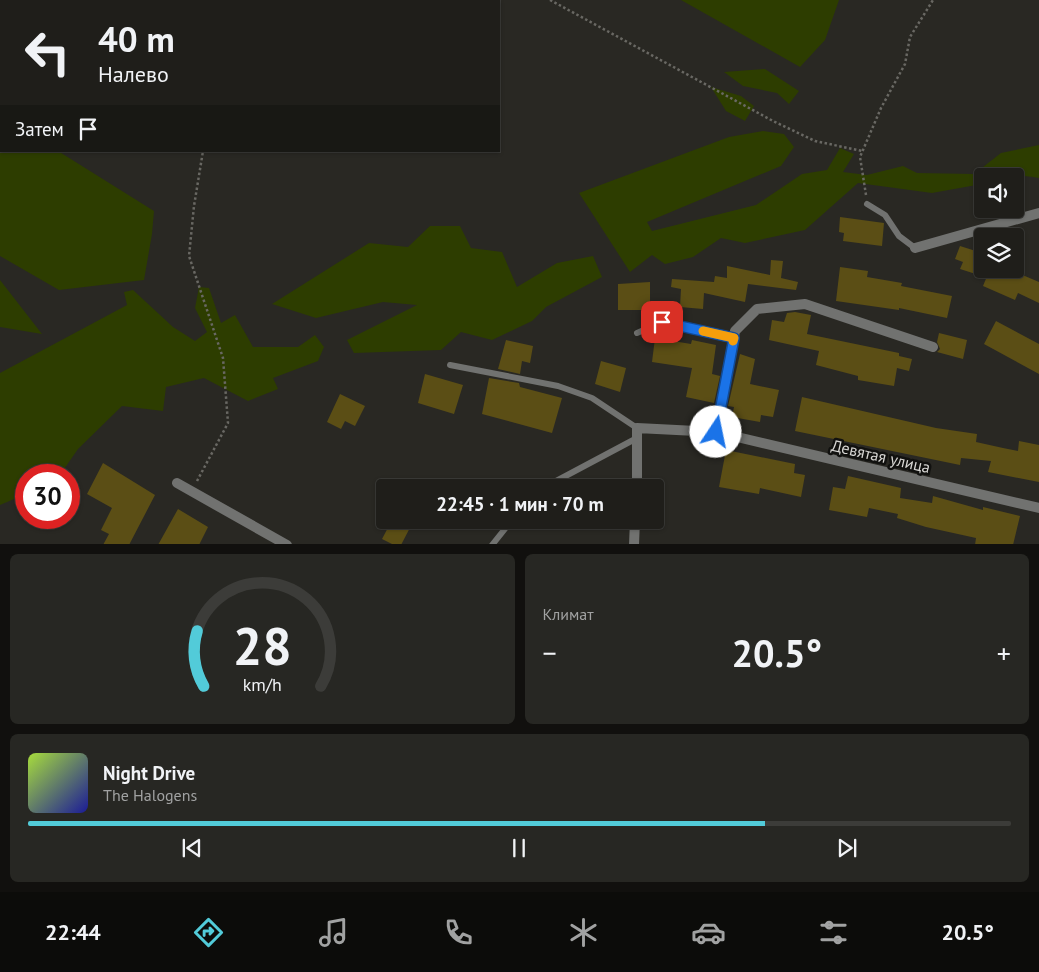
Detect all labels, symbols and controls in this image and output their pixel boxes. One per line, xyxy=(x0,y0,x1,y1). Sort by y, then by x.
text: 40 m xyxy=(98,16,175,62)
icon: left xyxy=(15,20,80,85)
text: Налево xyxy=(98,60,169,88)
icon: arrive xyxy=(74,115,102,143)
text: Затем xyxy=(15,117,64,141)
map controls xyxy=(974,168,1024,278)
button: sound xyxy=(974,168,1024,218)
button: layers xyxy=(974,228,1024,278)
pin xyxy=(641,301,683,343)
icon: arrive xyxy=(648,308,676,336)
position arrow xyxy=(689,405,741,457)
street label: Девятая улица xyxy=(830,435,932,477)
speed limit sign: 30 xyxy=(15,464,80,529)
text: 22:45 · 1 мин · 70 m xyxy=(436,492,604,516)
text: Климат xyxy=(543,604,594,624)
text: 28 xyxy=(233,612,292,679)
text: 20.5° xyxy=(731,628,822,677)
text: − xyxy=(543,634,557,671)
text: + xyxy=(997,634,1011,671)
text: km/h xyxy=(243,673,282,696)
text: Night Drive xyxy=(103,761,195,785)
text: The Halogens xyxy=(103,785,197,805)
icon: previous xyxy=(178,834,206,862)
icon: pause xyxy=(505,834,533,862)
icon: next xyxy=(833,834,861,862)
icon: directions xyxy=(191,915,226,950)
icon: music xyxy=(316,915,351,950)
icon: phone xyxy=(441,915,476,950)
icon: climate xyxy=(566,915,601,950)
icon: car xyxy=(691,915,726,950)
icon: filters xyxy=(816,915,851,950)
text: 22:44 xyxy=(45,918,101,946)
text: 20.5° xyxy=(941,918,994,946)

